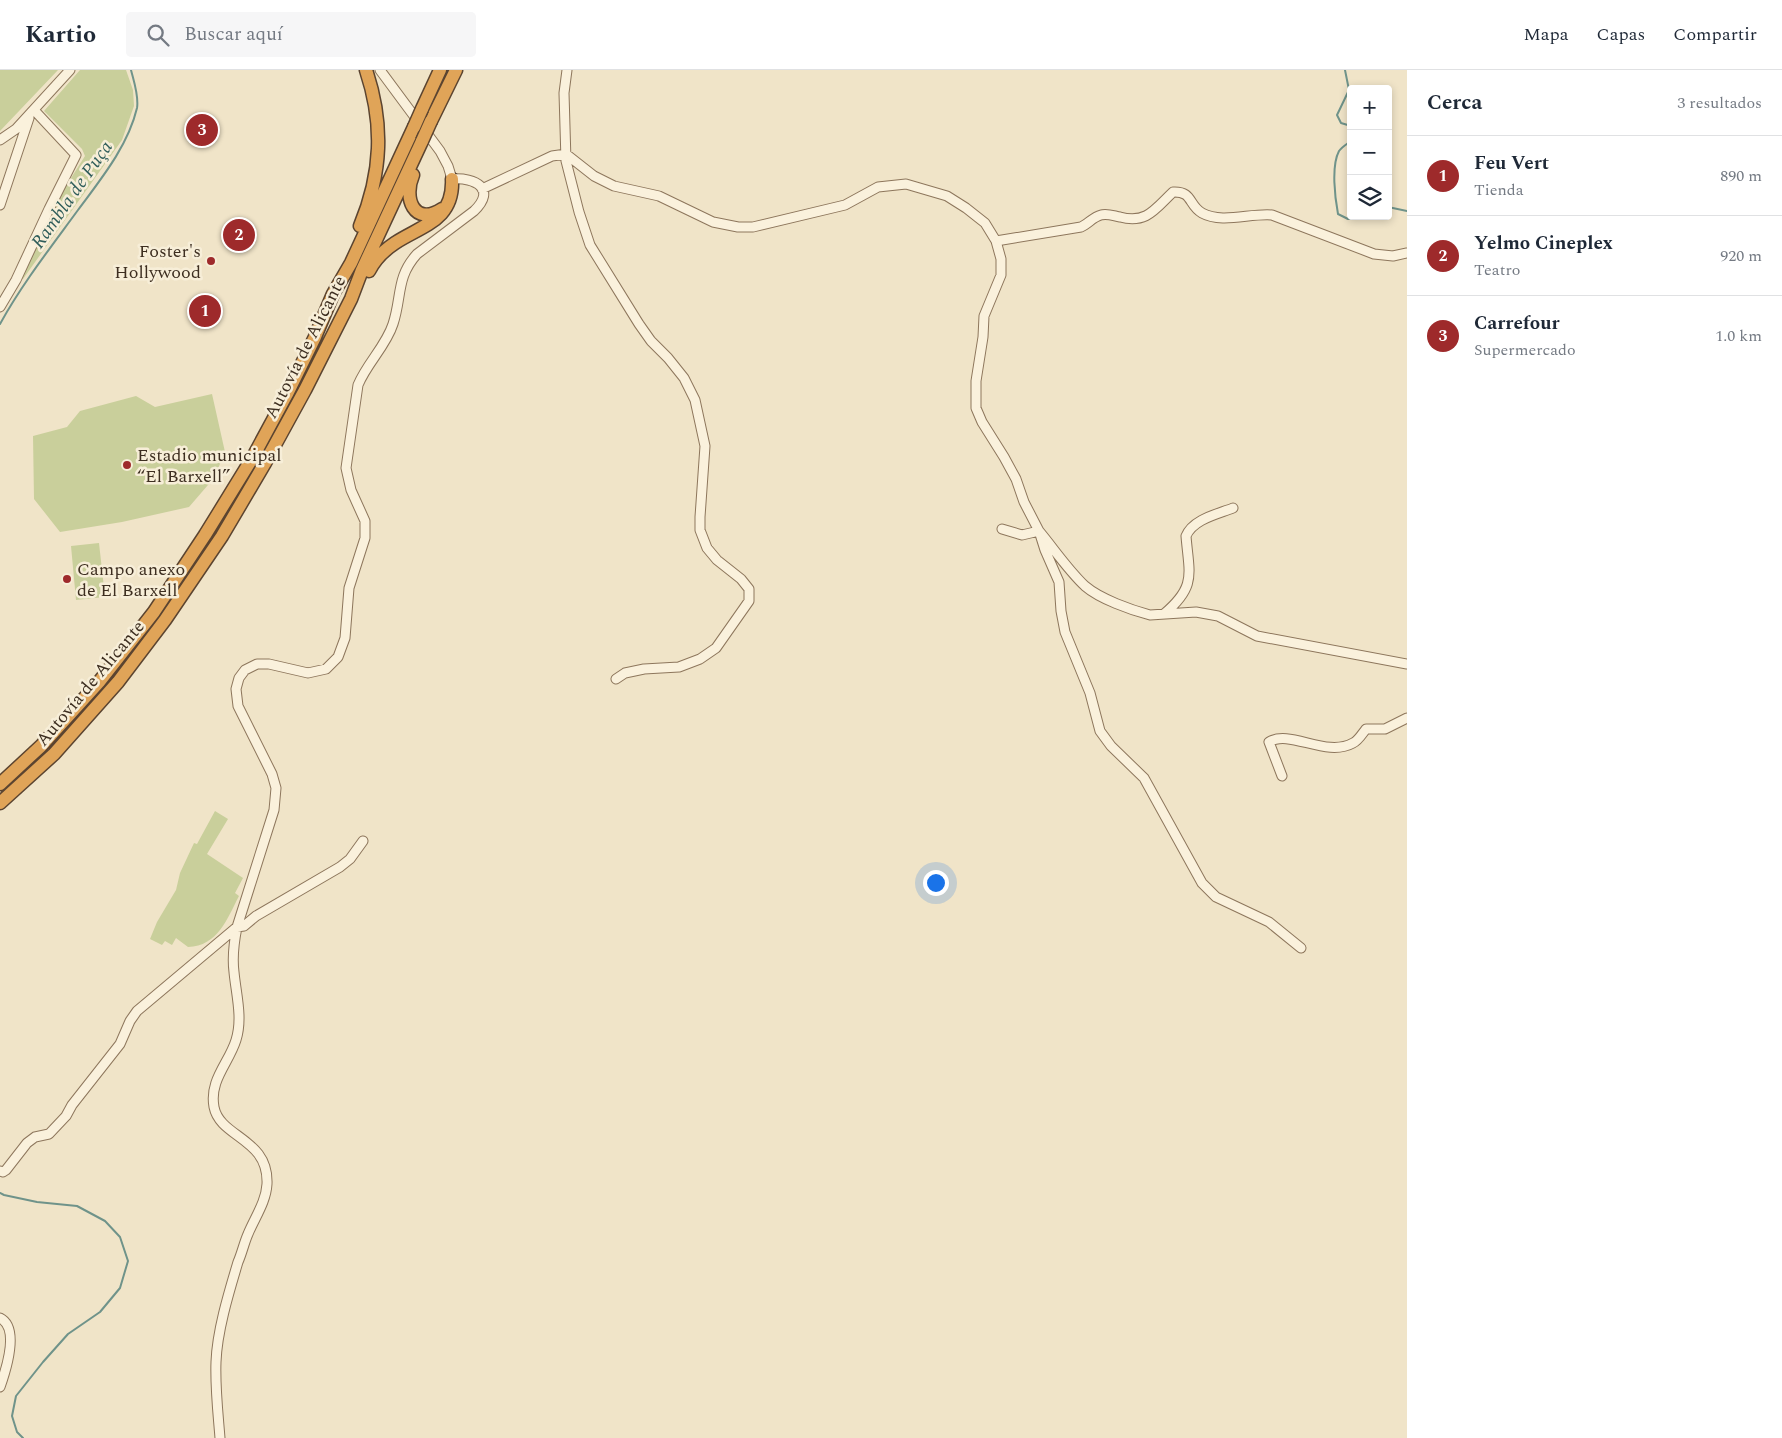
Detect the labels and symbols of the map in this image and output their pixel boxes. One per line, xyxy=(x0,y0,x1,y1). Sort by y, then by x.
pin: 3 xyxy=(186,111,218,149)
water label: Rambla de Puça xyxy=(24,135,121,255)
pin: 2 xyxy=(223,216,255,254)
place label: Foster's Hollywood xyxy=(114,238,201,286)
marker: Foster's Hollywood xyxy=(205,255,217,267)
street label: Autovía de Alicante xyxy=(258,271,353,423)
pin: 1 xyxy=(189,292,221,330)
place label: Estadio municipal “El Barxell” xyxy=(137,442,282,490)
marker: Estadio municipal “El Barxell” xyxy=(121,459,133,471)
place label: Campo anexo de El Barxell xyxy=(77,556,185,604)
marker: Campo anexo de El Barxell xyxy=(61,573,73,585)
street label: Autovía de Alicante xyxy=(29,614,151,752)
your location xyxy=(923,870,949,896)

